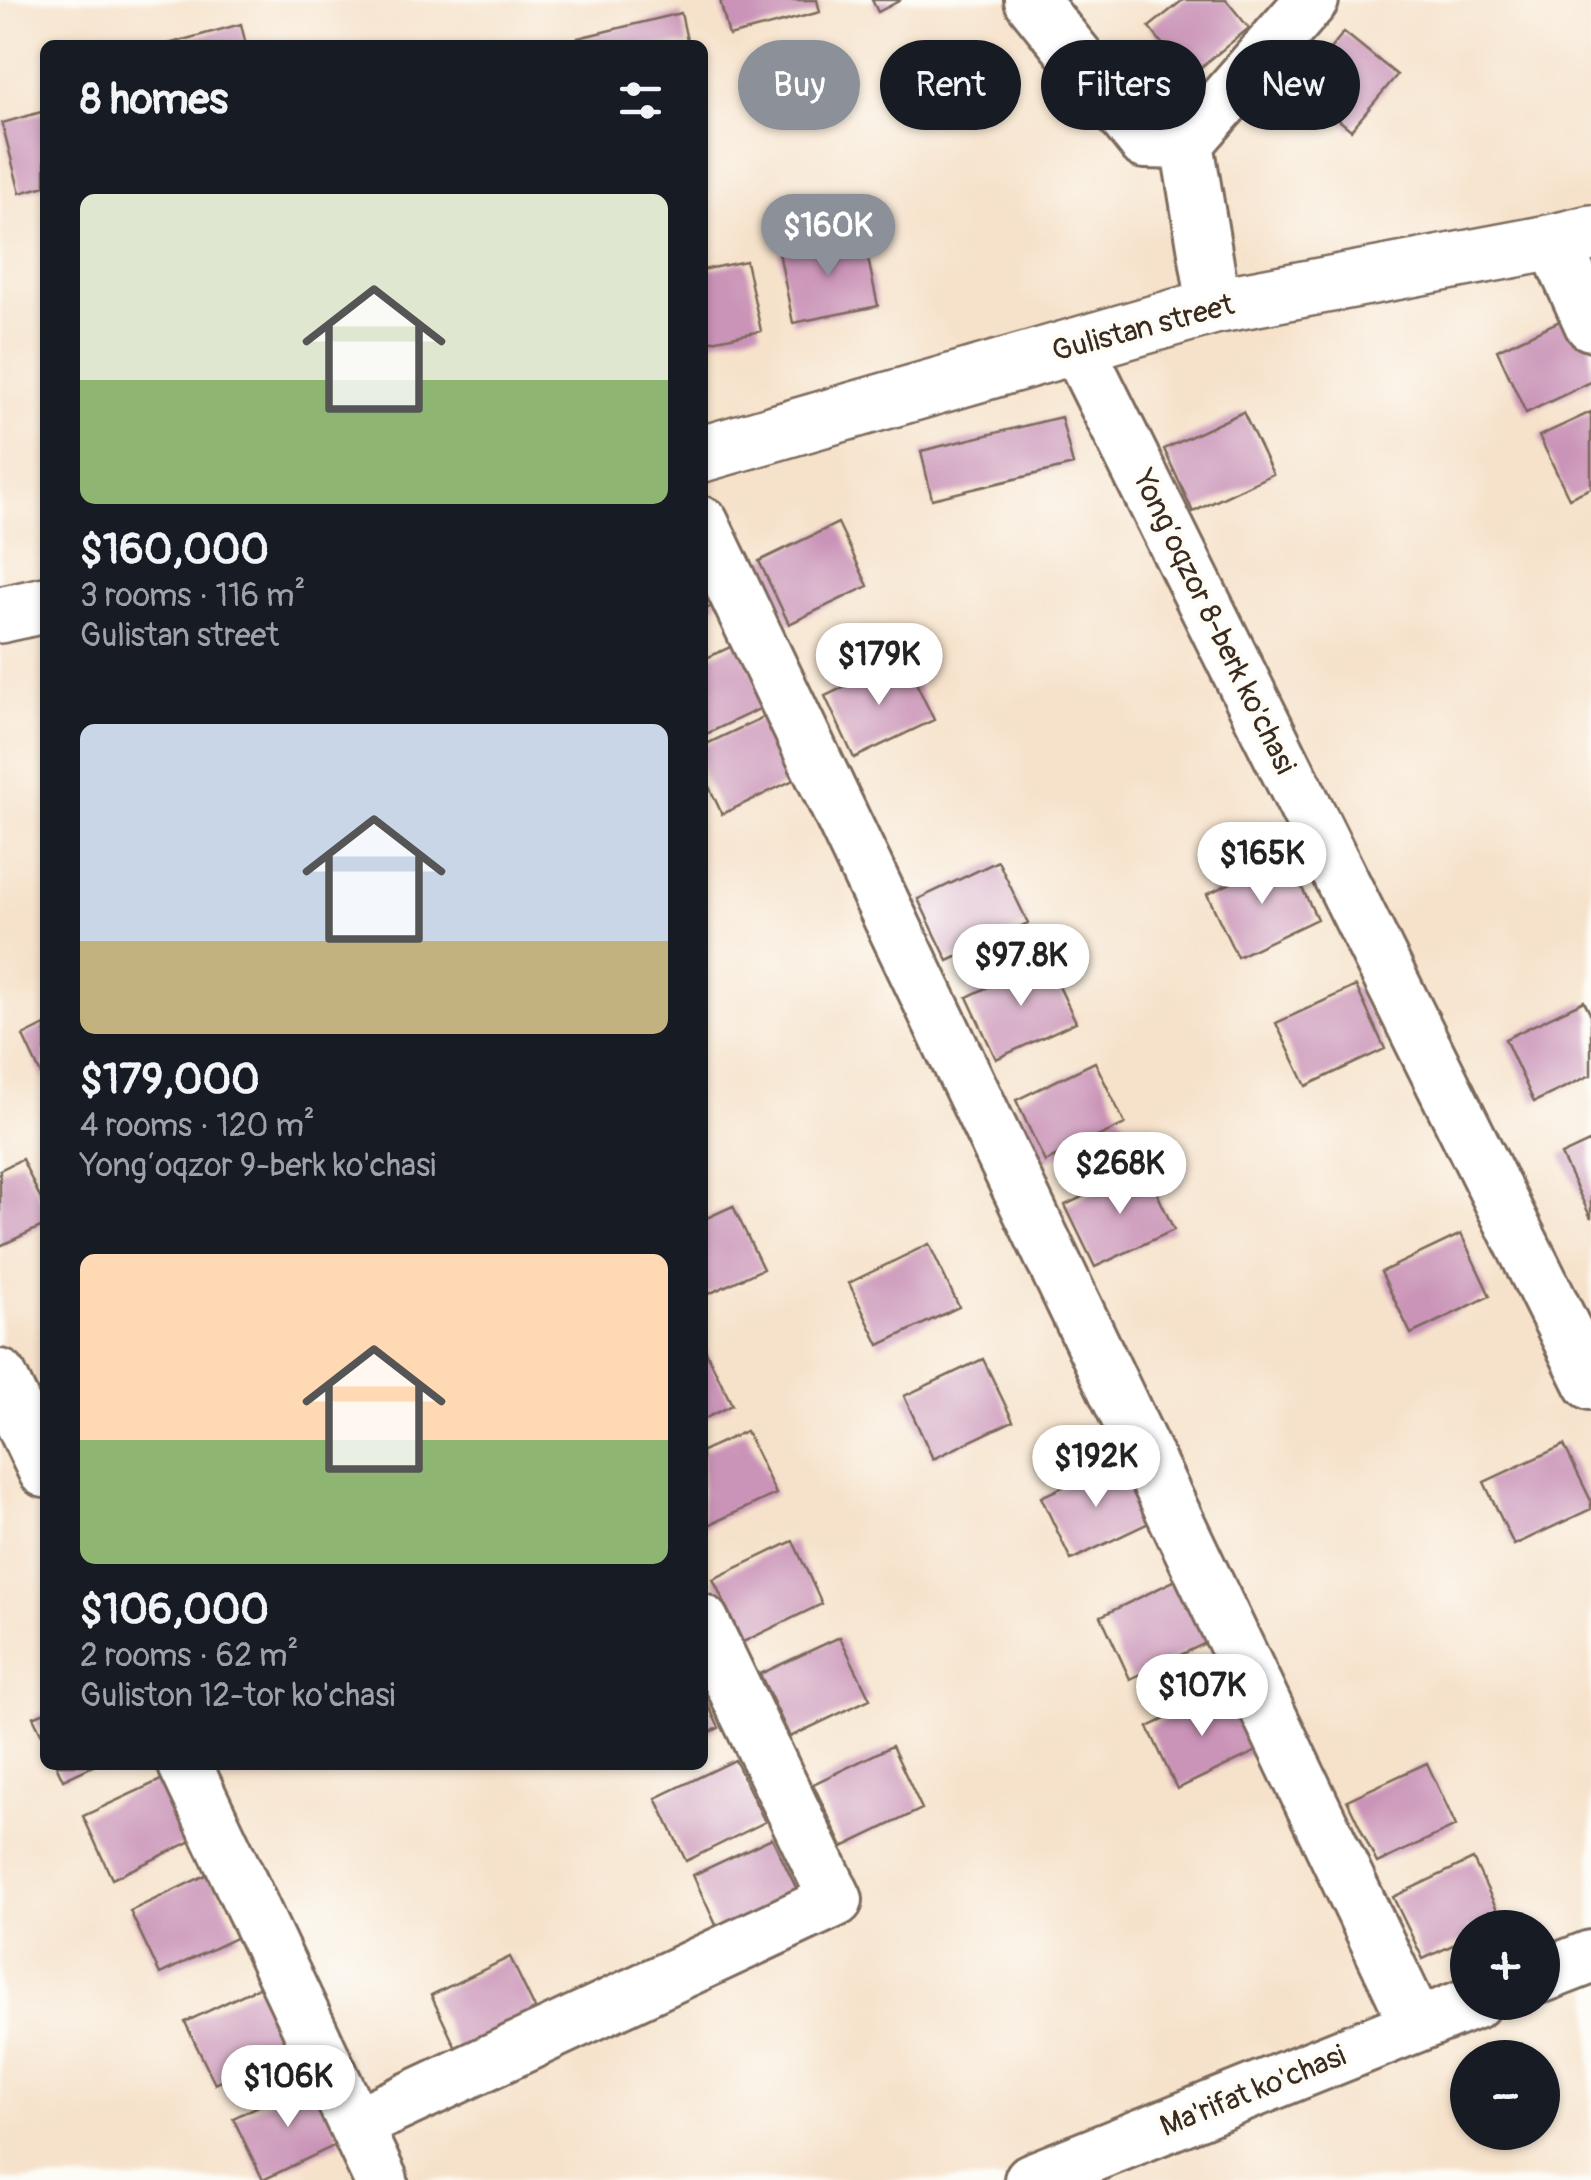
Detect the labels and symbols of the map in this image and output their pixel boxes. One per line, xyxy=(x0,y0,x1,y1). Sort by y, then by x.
pin: $160K xyxy=(758,194,898,279)
street label: Gulistan street xyxy=(1048,286,1239,370)
street label: Yong‘oqzor 8-berk ko'chasi xyxy=(1124,463,1304,780)
pin: $179K xyxy=(809,623,949,708)
pin: $165K xyxy=(1192,822,1332,907)
pin: $97.8K xyxy=(940,924,1102,1009)
pin: $268K xyxy=(1050,1132,1190,1217)
pin: $192K xyxy=(1026,1425,1166,1510)
pin: $107K xyxy=(1132,1654,1272,1739)
street label: Ma'rifat ko'chasi xyxy=(1155,2037,1351,2145)
pin: $106K xyxy=(218,2045,358,2130)

